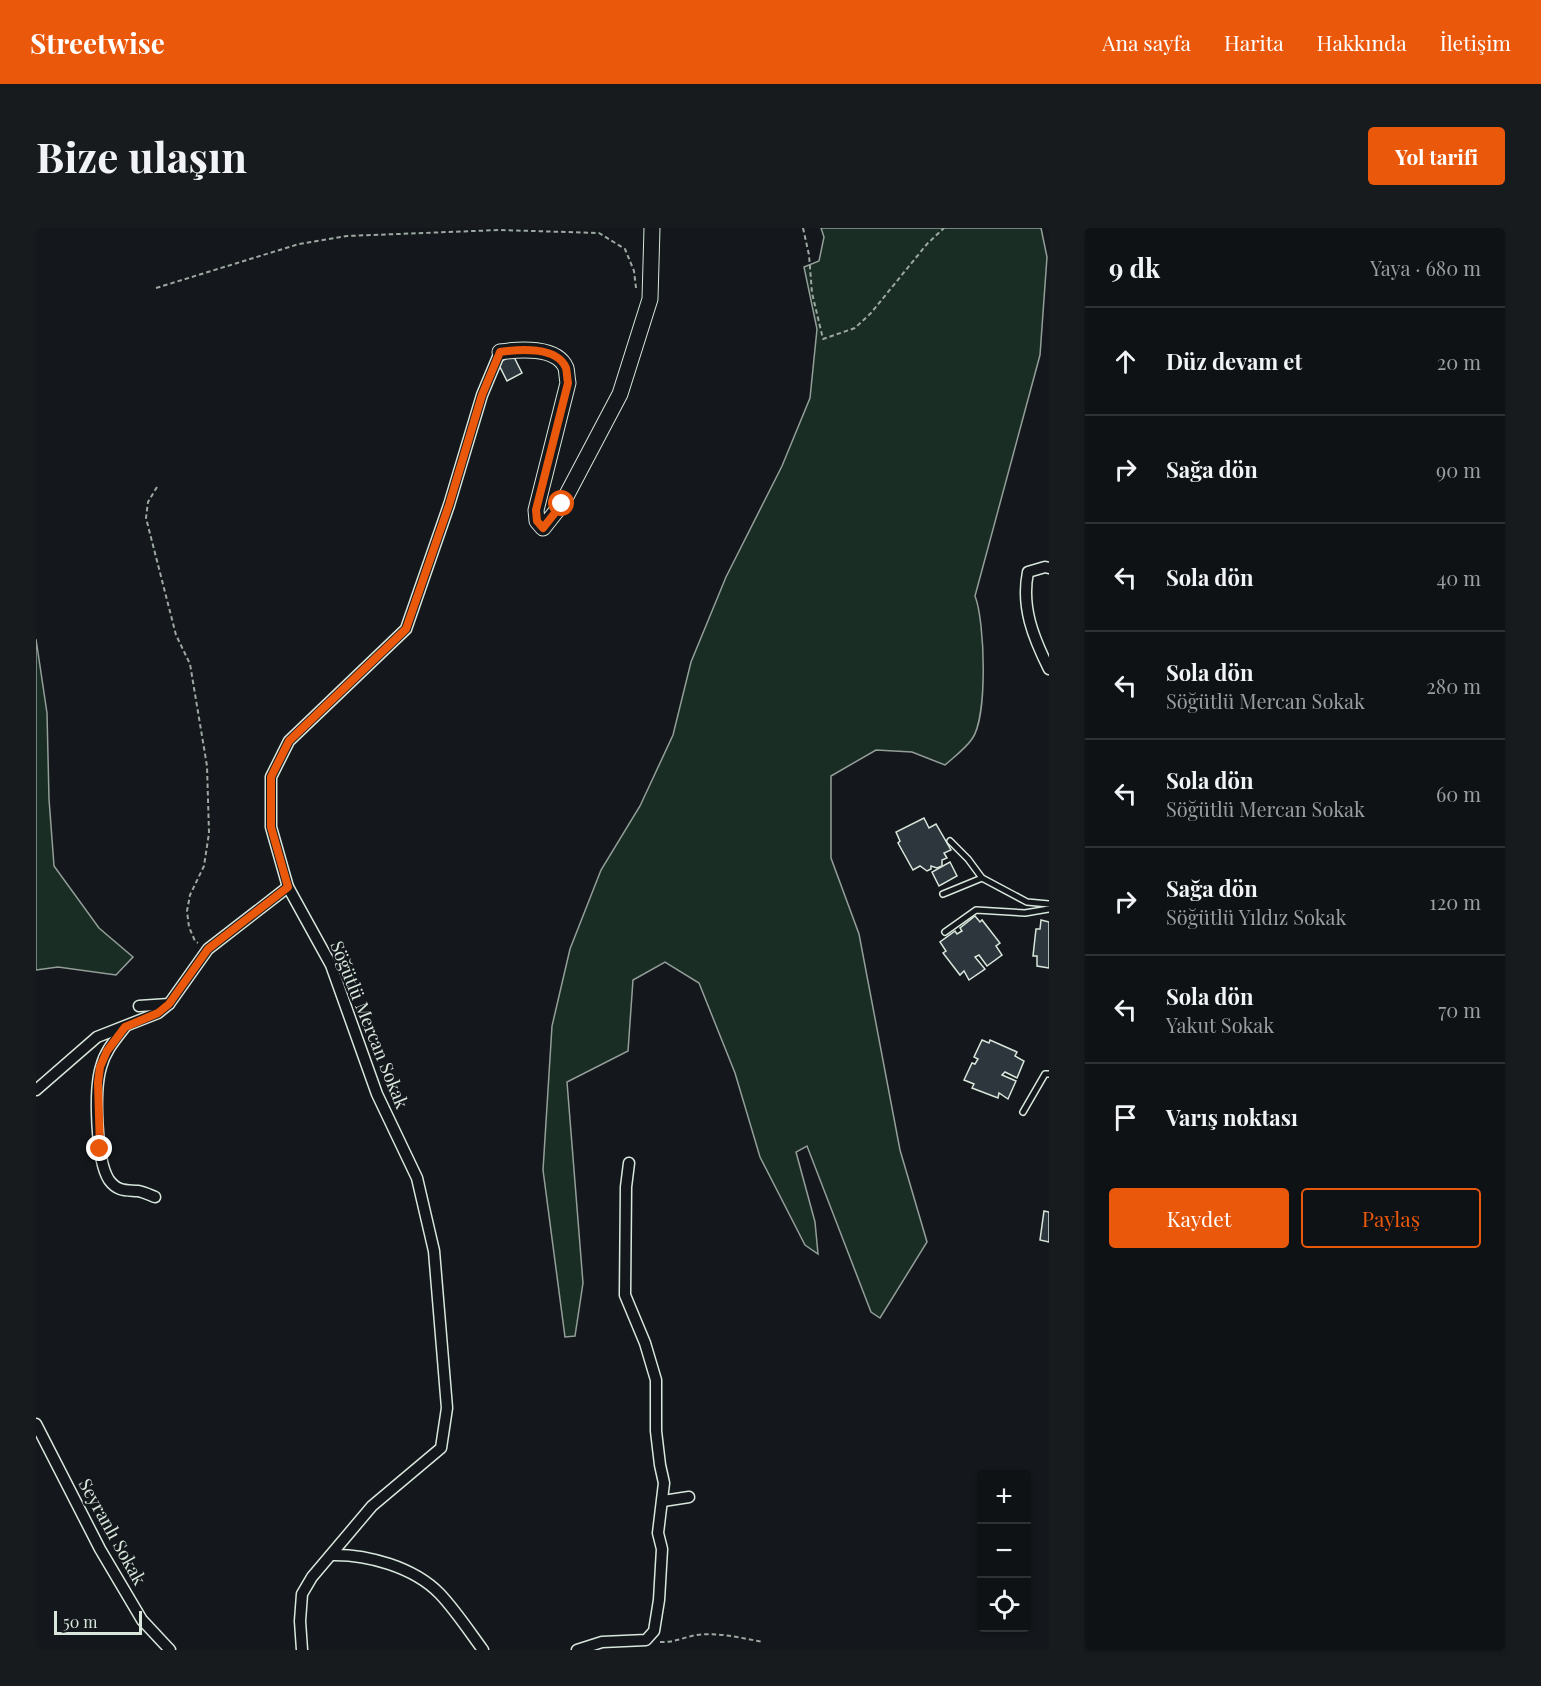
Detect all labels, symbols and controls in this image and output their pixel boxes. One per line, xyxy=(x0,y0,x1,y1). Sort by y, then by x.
text: Streetwise xyxy=(30,24,165,61)
text: Ana sayfa xyxy=(1102,28,1191,56)
text: Harita xyxy=(1224,28,1284,56)
text: Hakkında xyxy=(1317,28,1407,56)
text: İletişim xyxy=(1440,28,1511,56)
button: Yol tarifi xyxy=(1368,127,1505,185)
text: Bize ulaşın xyxy=(36,128,247,184)
text: 9 dk xyxy=(1109,250,1160,285)
text: Yaya · 680 m xyxy=(1370,254,1481,281)
icon: ahead xyxy=(1109,345,1142,378)
text: Düz devam et xyxy=(1166,346,1302,376)
text: 20 m xyxy=(1437,348,1481,375)
icon: right xyxy=(1109,453,1142,486)
text: Sağa dön xyxy=(1166,454,1258,484)
text: 90 m xyxy=(1436,456,1481,483)
route start xyxy=(548,490,574,516)
icon: left xyxy=(1109,561,1142,594)
text: Sola dön xyxy=(1166,562,1253,592)
text: 40 m xyxy=(1436,564,1481,591)
text: Sola dön xyxy=(1166,657,1253,687)
icon: left xyxy=(1109,669,1142,702)
text: 280 m xyxy=(1426,672,1481,699)
text: Söğütlü Mercan Sokak xyxy=(1166,687,1365,714)
text: Sola dön xyxy=(1166,765,1253,795)
icon: left xyxy=(1109,777,1142,810)
text: 60 m xyxy=(1436,780,1481,807)
text: Söğütlü Mercan Sokak xyxy=(1166,795,1365,822)
text: Sağa dön xyxy=(1166,873,1258,903)
icon: right xyxy=(1109,885,1142,918)
text: 120 m xyxy=(1429,888,1481,915)
text: Söğütlü Yıldız Sokak xyxy=(1166,903,1347,930)
street label: Söğütlü Mercan Sokak xyxy=(325,937,415,1112)
text: Sola dön xyxy=(1166,981,1253,1011)
icon: left xyxy=(1109,993,1142,1026)
text: 70 m xyxy=(1438,996,1481,1023)
text: Yakut Sokak xyxy=(1166,1011,1274,1038)
icon: arrive xyxy=(1109,1101,1142,1134)
text: Varış noktası xyxy=(1166,1102,1298,1132)
route end xyxy=(86,1135,112,1161)
button: Kaydet xyxy=(1109,1188,1289,1248)
button: Paylaş xyxy=(1301,1188,1481,1248)
map controls xyxy=(977,1470,1031,1632)
button: + xyxy=(977,1470,1031,1524)
street label: Seyranlı Sokak xyxy=(74,1474,152,1589)
button: − xyxy=(977,1524,1031,1578)
button: locate xyxy=(977,1578,1031,1632)
scale bar xyxy=(54,1608,142,1636)
text: 50 m xyxy=(63,1611,97,1632)

